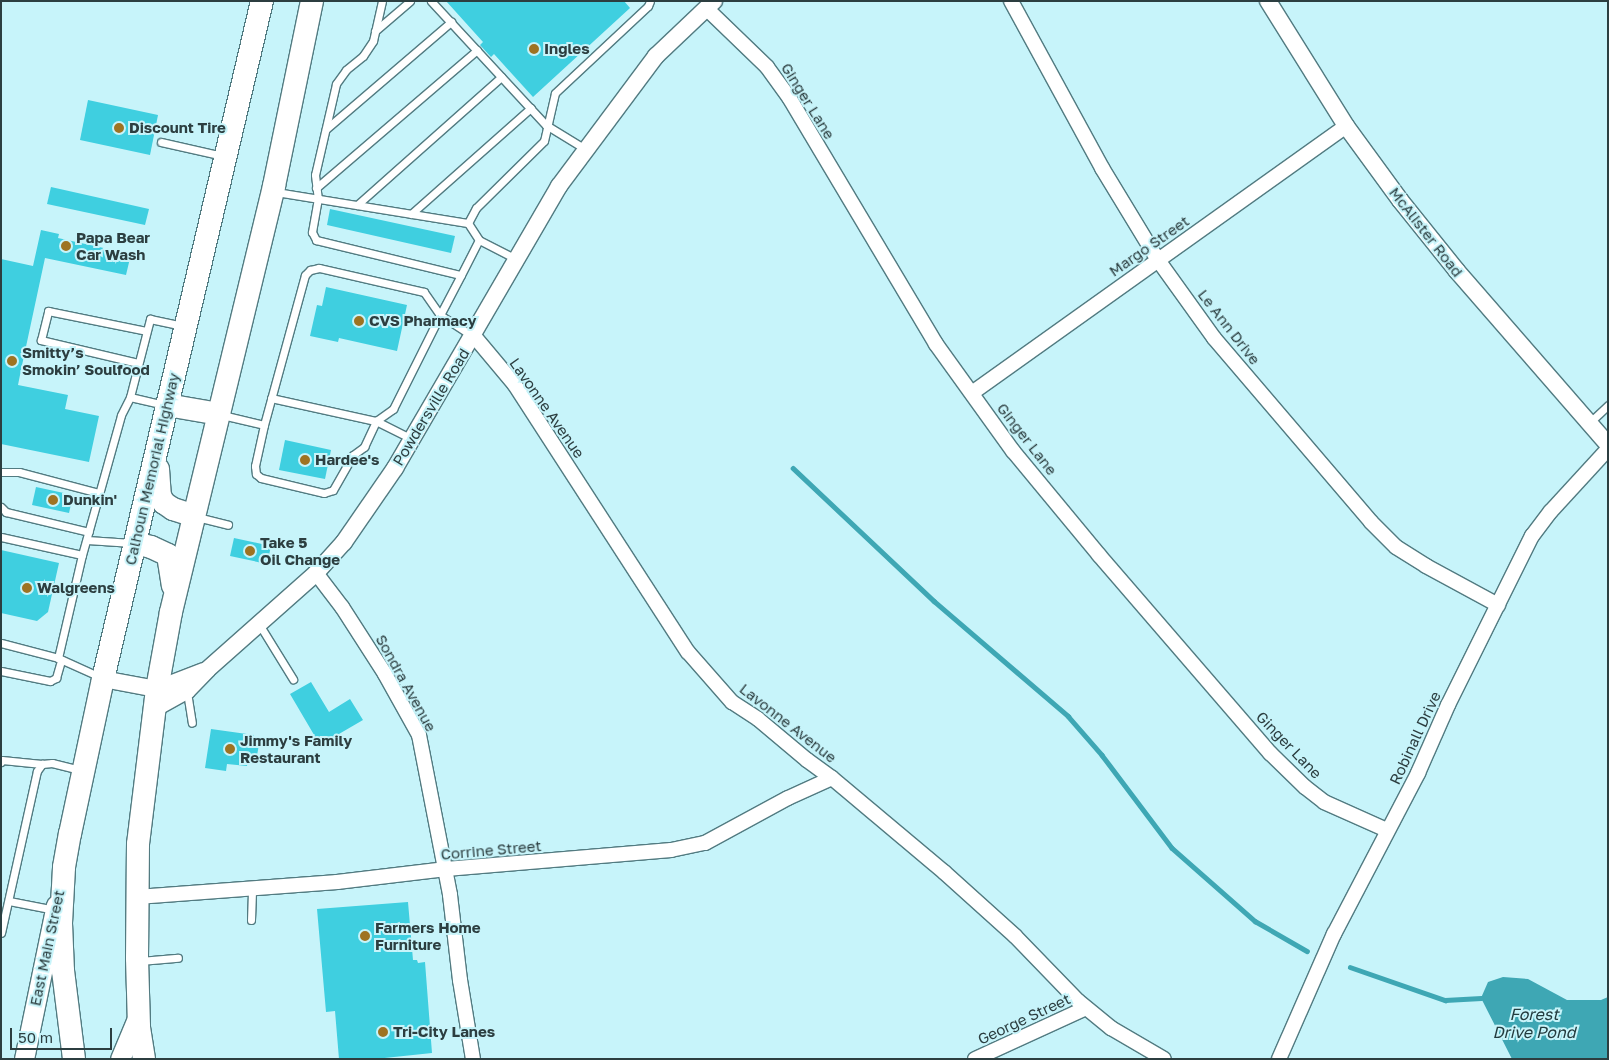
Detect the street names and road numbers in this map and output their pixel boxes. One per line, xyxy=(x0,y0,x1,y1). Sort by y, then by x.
street label: Ginger Lane xyxy=(777,60,839,142)
street label: McAlister Road xyxy=(1385,184,1467,280)
street label: Margo Street xyxy=(1106,212,1192,280)
street label: Le Ann Drive xyxy=(1194,286,1264,368)
street label: Powdersville Road xyxy=(389,345,473,469)
street label: Lavonne Avenue xyxy=(506,355,588,461)
street label: Calhoun Memorial Highway xyxy=(121,371,183,567)
street label: Ginger Lane xyxy=(993,399,1061,479)
street label: Sondra Avenue xyxy=(372,631,440,735)
street label: Lavonne Avenue xyxy=(736,680,840,766)
street label: Robinall Drive xyxy=(1386,689,1444,787)
street label: Ginger Lane xyxy=(1253,708,1325,782)
street label: Corrine Street xyxy=(440,837,542,863)
street label: East Main Street xyxy=(26,888,68,1008)
street label: George Street xyxy=(975,990,1073,1048)

